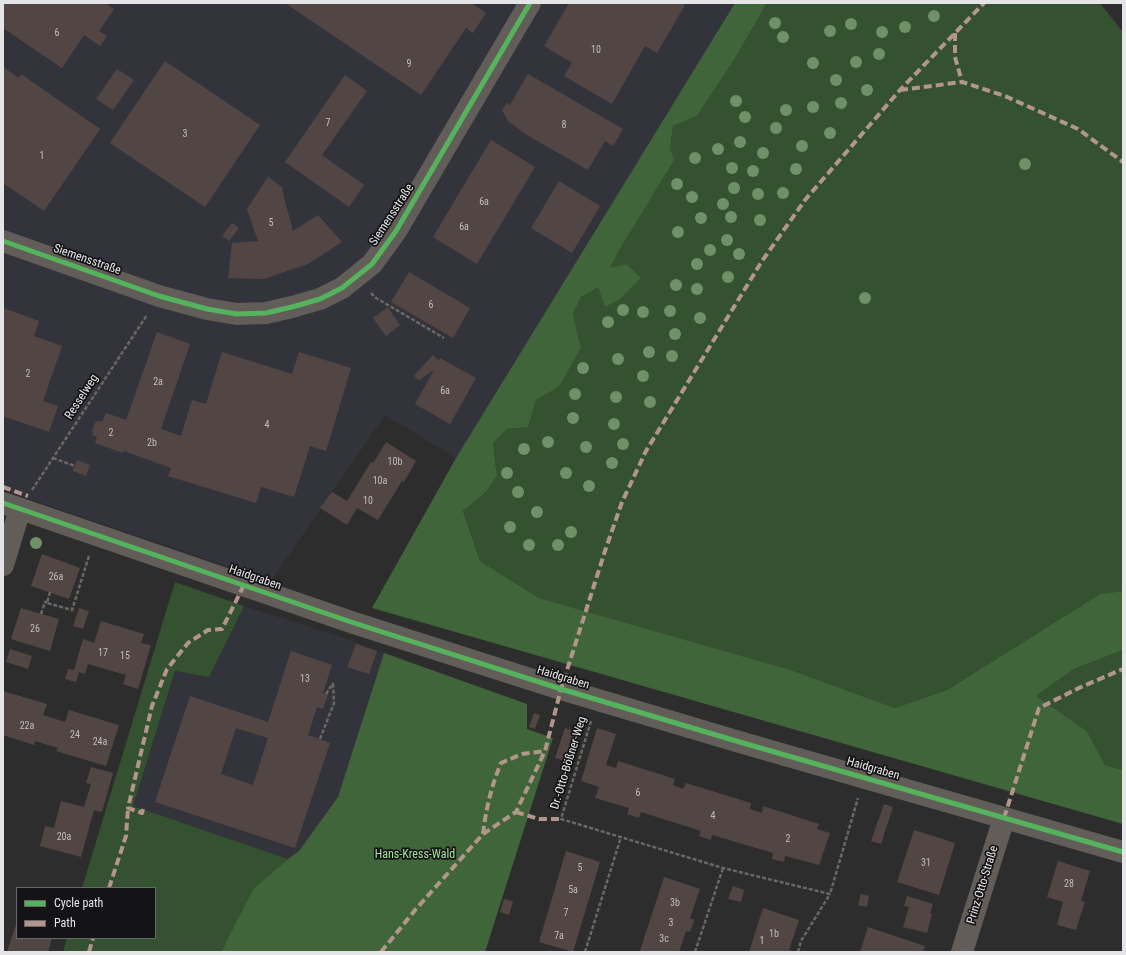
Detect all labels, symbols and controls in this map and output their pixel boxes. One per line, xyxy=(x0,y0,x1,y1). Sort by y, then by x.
house number: 6 xyxy=(55,27,59,39)
house number: 10 xyxy=(591,44,601,56)
house number: 9 xyxy=(407,58,411,70)
house number: 7 xyxy=(326,117,330,129)
house number: 8 xyxy=(562,119,566,131)
house number: 3 xyxy=(183,128,187,140)
house number: 1 xyxy=(40,150,44,162)
street label: Siemensstraße xyxy=(367,181,417,249)
house number: 6a xyxy=(479,196,489,208)
house number: 5 xyxy=(269,217,273,229)
house number: 6a xyxy=(459,221,469,233)
street label: Siemensstraße xyxy=(51,242,123,278)
house number: 6 xyxy=(429,299,433,311)
house number: 2 xyxy=(26,368,30,380)
street label: Resselweg xyxy=(62,372,102,422)
house number: 2a xyxy=(153,376,163,388)
house number: 6a xyxy=(440,385,450,397)
house number: 4 xyxy=(265,419,269,431)
house number: 2 xyxy=(109,427,113,439)
house number: 2b xyxy=(147,437,157,449)
house number: 10b xyxy=(388,456,402,468)
house number: 10a xyxy=(373,475,387,487)
house number: 10 xyxy=(363,495,373,507)
street label: Haidgraben xyxy=(227,562,283,594)
house number: 26a xyxy=(49,571,63,583)
house number: 26 xyxy=(30,623,40,635)
house number: 17 xyxy=(98,647,108,659)
house number: 15 xyxy=(120,650,130,662)
street label: Haidgraben xyxy=(535,663,591,693)
house number: 13 xyxy=(300,673,310,685)
street label: Dr.-Otto-Bößner-Weg xyxy=(548,715,590,811)
house number: 22a xyxy=(20,720,34,732)
house number: 24 xyxy=(70,729,80,741)
house number: 24a xyxy=(93,736,107,748)
street label: Haidgraben xyxy=(845,755,901,783)
house number: 6 xyxy=(636,787,640,799)
house number: 4 xyxy=(711,810,715,822)
house number: 20a xyxy=(57,831,71,843)
house number: 2 xyxy=(786,833,790,845)
street label: Prinz-Otto-Straße xyxy=(964,844,1002,926)
park label: Hans-Kress-Wald xyxy=(375,848,455,862)
house number: 31 xyxy=(921,857,931,869)
house number: 5 xyxy=(578,862,582,874)
house number: 28 xyxy=(1064,878,1074,890)
house number: 5a xyxy=(568,884,578,896)
legend xyxy=(16,887,156,939)
text: Cycle path xyxy=(54,896,103,910)
house number: 3b xyxy=(670,897,680,909)
house number: 7 xyxy=(564,907,568,919)
text: Path xyxy=(54,916,76,930)
house number: 3 xyxy=(669,917,673,929)
house number: 1b xyxy=(769,928,779,940)
house number: 7a xyxy=(554,930,564,942)
house number: 3c xyxy=(659,933,669,945)
house number: 1 xyxy=(760,935,764,947)

